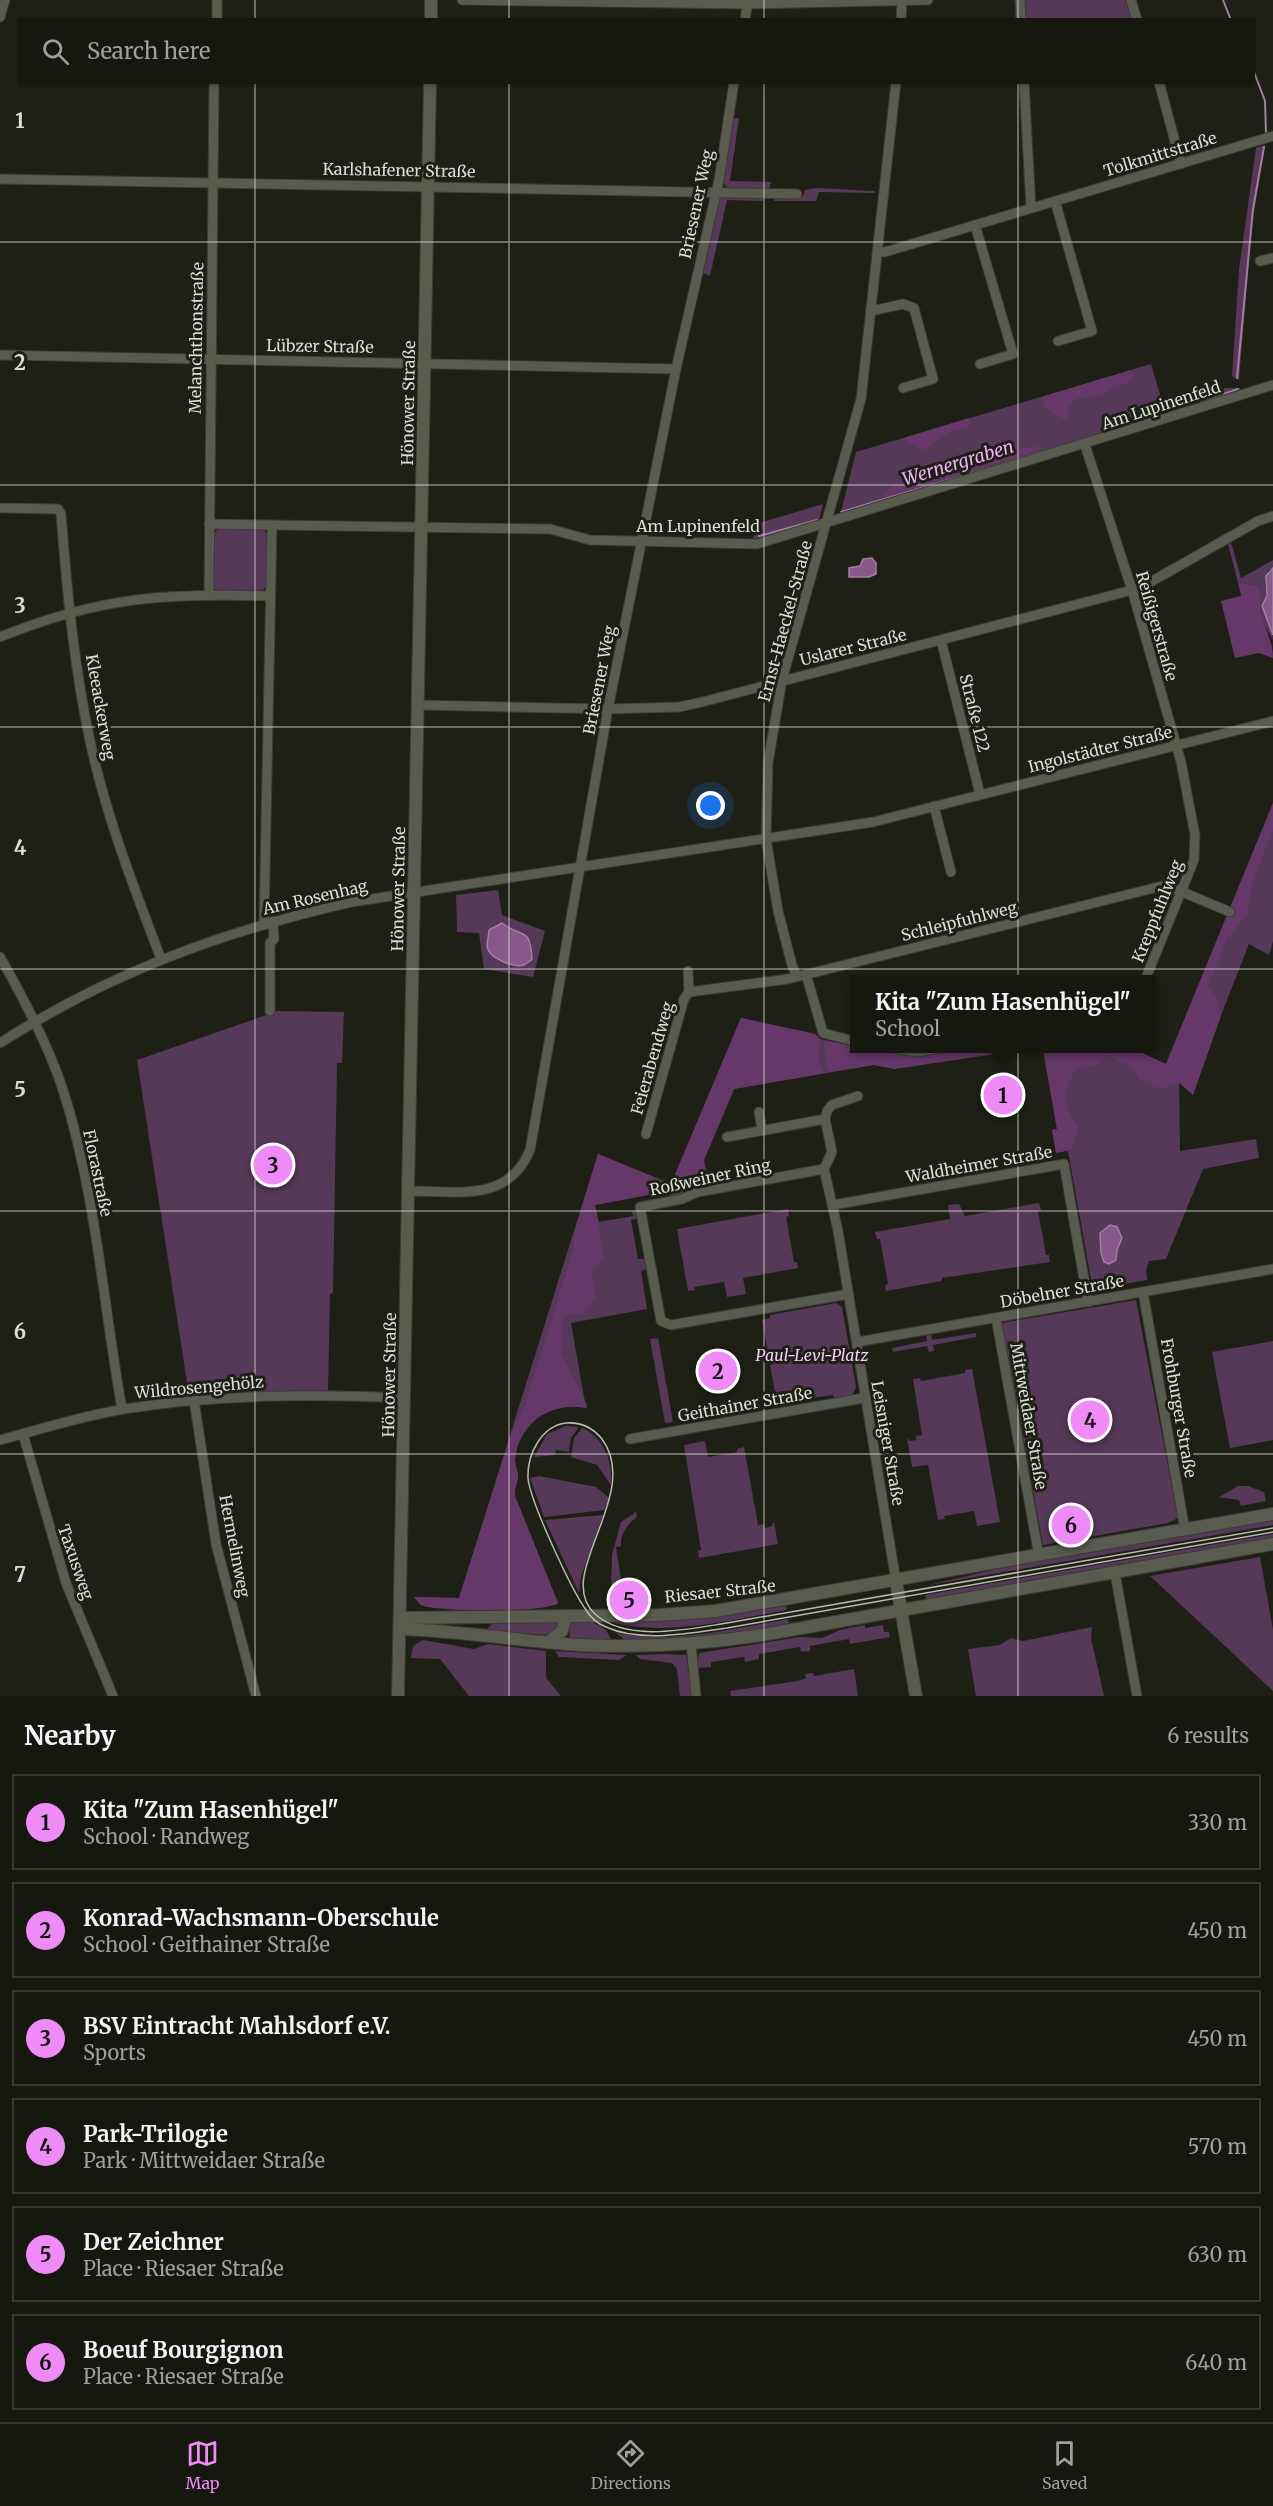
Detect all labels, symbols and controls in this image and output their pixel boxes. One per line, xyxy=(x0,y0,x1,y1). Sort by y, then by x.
search box xyxy=(18,18,1255,84)
icon: search xyxy=(39,35,72,68)
text: Search here xyxy=(87,37,210,65)
text: 1 xyxy=(15,108,25,133)
street label: Tolkmittstraße xyxy=(1101,127,1219,181)
street label: Briesener Weg xyxy=(675,147,717,260)
street label: Karlshafener Straße xyxy=(322,159,476,181)
street label: Melanchthonstraße xyxy=(185,262,207,414)
street label: Lübzer Straße xyxy=(266,335,374,357)
street label: Hönower Straße xyxy=(397,340,419,466)
text: 2 xyxy=(14,350,26,375)
street label: Am Lupinenfeld xyxy=(1098,376,1223,434)
water label: Wernergraben xyxy=(899,435,1016,490)
street label: Am Lupinenfeld xyxy=(635,516,760,536)
street label: Ernst-Haeckel-Straße xyxy=(754,538,816,704)
street label: Reißigerstraße xyxy=(1132,569,1182,683)
text: 3 xyxy=(14,593,26,618)
street label: Briesener Weg xyxy=(579,623,619,736)
street label: Uslarer Straße xyxy=(798,624,908,670)
street label: Kleeackerweg xyxy=(82,652,120,762)
street label: Straße 122 xyxy=(956,672,994,754)
street label: Ingolstädter Straße xyxy=(1026,721,1174,777)
your location xyxy=(696,791,725,820)
street label: Hönower Straße xyxy=(387,826,409,952)
text: 4 xyxy=(14,835,27,860)
street label: Kreppfuhlweg xyxy=(1127,856,1187,965)
street label: Am Rosenhag xyxy=(260,875,370,919)
street label: Schleipfuhlweg xyxy=(899,897,1019,945)
popup xyxy=(850,975,1156,1053)
text: Kita "Zum Hasenhügel" xyxy=(875,988,1131,1016)
street label: Feierabendweg xyxy=(626,999,678,1117)
text: School xyxy=(875,1016,940,1041)
pin: 1 xyxy=(984,1072,1022,1118)
text: 5 xyxy=(14,1077,26,1102)
street label: Florastraße xyxy=(79,1128,117,1218)
street label: Waldheimer Straße xyxy=(903,1141,1054,1187)
pin: 3 xyxy=(254,1142,292,1188)
street label: Roßweiner Ring xyxy=(648,1154,773,1200)
street label: Döbelner Straße xyxy=(999,1270,1125,1312)
street label: Hönower Straße xyxy=(378,1312,400,1438)
text: 6 xyxy=(14,1319,26,1344)
street label: Frohburger Straße xyxy=(1157,1337,1201,1479)
street label: Mittweidaer Straße xyxy=(1006,1341,1052,1491)
park label: Paul-Levi-Platz xyxy=(756,1345,869,1365)
pin: 2 xyxy=(698,1348,738,1394)
street label: Wildrosengehölz xyxy=(133,1371,265,1403)
street label: Leisniger Straße xyxy=(867,1379,909,1507)
street label: Geithainer Straße xyxy=(676,1382,814,1426)
pin: 4 xyxy=(1070,1398,1110,1442)
street label: Hermelinweg xyxy=(215,1493,255,1599)
pin: 6 xyxy=(1052,1502,1090,1547)
street label: Taxusweg xyxy=(54,1522,98,1603)
text: 7 xyxy=(14,1562,26,1587)
street label: Riesaer Straße xyxy=(664,1575,776,1607)
pin: 5 xyxy=(610,1578,648,1622)
text: Nearby xyxy=(24,1719,116,1752)
text: 6 results xyxy=(1167,1723,1249,1748)
text: Kita "Zum Hasenhügel" xyxy=(83,1796,339,1824)
text: 1 xyxy=(41,1810,50,1835)
text: 330 m xyxy=(1188,1810,1247,1835)
text: School · Randweg xyxy=(83,1824,249,1849)
text: Konrad-Wachsmann-Oberschule xyxy=(83,1904,439,1932)
text: 2 xyxy=(40,1918,51,1943)
text: 450 m xyxy=(1188,1918,1247,1943)
text: School · Geithainer Straße xyxy=(83,1932,330,1957)
text: BSV Eintracht Mahlsdorf e.V. xyxy=(83,2012,391,2040)
text: 3 xyxy=(40,2026,51,2051)
text: 450 m xyxy=(1188,2026,1247,2051)
text: Sports xyxy=(83,2040,146,2065)
text: Park-Trilogie xyxy=(83,2120,228,2148)
text: 4 xyxy=(39,2134,52,2159)
text: 570 m xyxy=(1188,2134,1247,2159)
text: Park · Mittweidaer Straße xyxy=(83,2148,325,2173)
text: Der Zeichner xyxy=(83,2228,224,2256)
text: 5 xyxy=(40,2242,51,2267)
text: 630 m xyxy=(1187,2242,1247,2267)
text: Place · Riesaer Straße xyxy=(83,2256,284,2281)
text: Boeuf Bourgignon xyxy=(83,2336,283,2364)
text: 6 xyxy=(39,2350,52,2375)
text: 640 m xyxy=(1185,2350,1247,2375)
text: Place · Riesaer Straße xyxy=(83,2364,284,2389)
tab: Map xyxy=(186,2437,220,2493)
tab: Directions xyxy=(591,2437,671,2493)
tab: Saved xyxy=(1042,2437,1087,2493)

